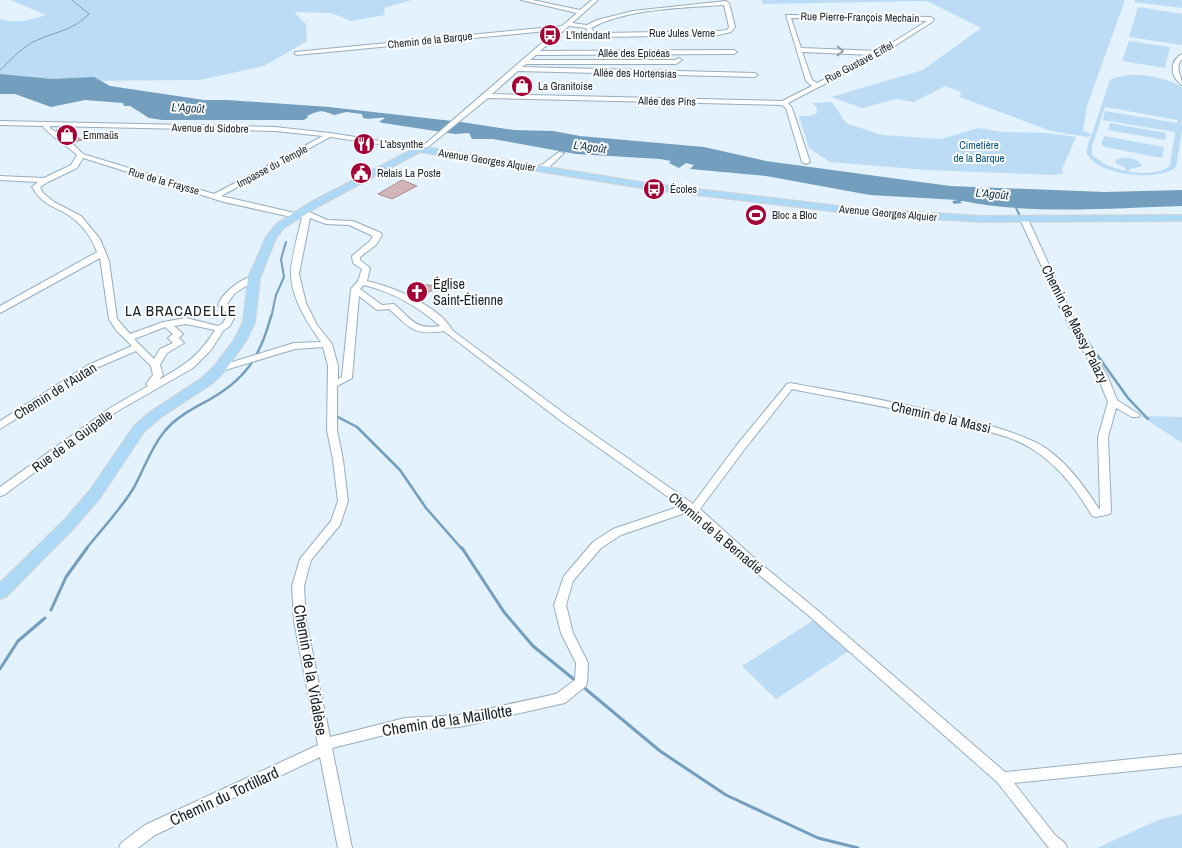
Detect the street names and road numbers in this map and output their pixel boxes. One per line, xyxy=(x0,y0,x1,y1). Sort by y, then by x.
street label: Rue Pierre-François Mechain xyxy=(800,9,920,25)
street label: Rue Jules Verne xyxy=(649,26,715,40)
street label: Chemin de la Barque xyxy=(387,29,473,51)
street label: Rue Gustave Eiffel xyxy=(822,38,896,86)
street label: Allée des Epicéas xyxy=(597,46,671,60)
street label: Allée des Hortensias xyxy=(592,65,677,81)
street label: Allée des Pins xyxy=(637,93,696,109)
street label: Avenue du Sidobre xyxy=(170,120,249,136)
street label: Impasse du Temple xyxy=(234,141,310,191)
street label: Avenue Georges Alquier xyxy=(436,145,537,175)
street label: Rue de la Fraysse xyxy=(127,164,201,198)
street label: Avenue Georges Alquier xyxy=(838,202,937,224)
street label: Chemin de Massy Palazy xyxy=(1037,262,1113,386)
street label: Chemin de l'Autan xyxy=(10,358,100,424)
street label: Chemin de la Massi xyxy=(889,397,993,437)
street label: Rue de la Guipalle xyxy=(28,406,116,476)
street label: Chemin de la Bernadié xyxy=(665,488,767,578)
street label: Chemin de la Vidalèse xyxy=(289,603,333,737)
street label: Chemin de la Maillotte xyxy=(380,699,514,741)
street label: Chemin du Tortillard xyxy=(166,761,282,831)

